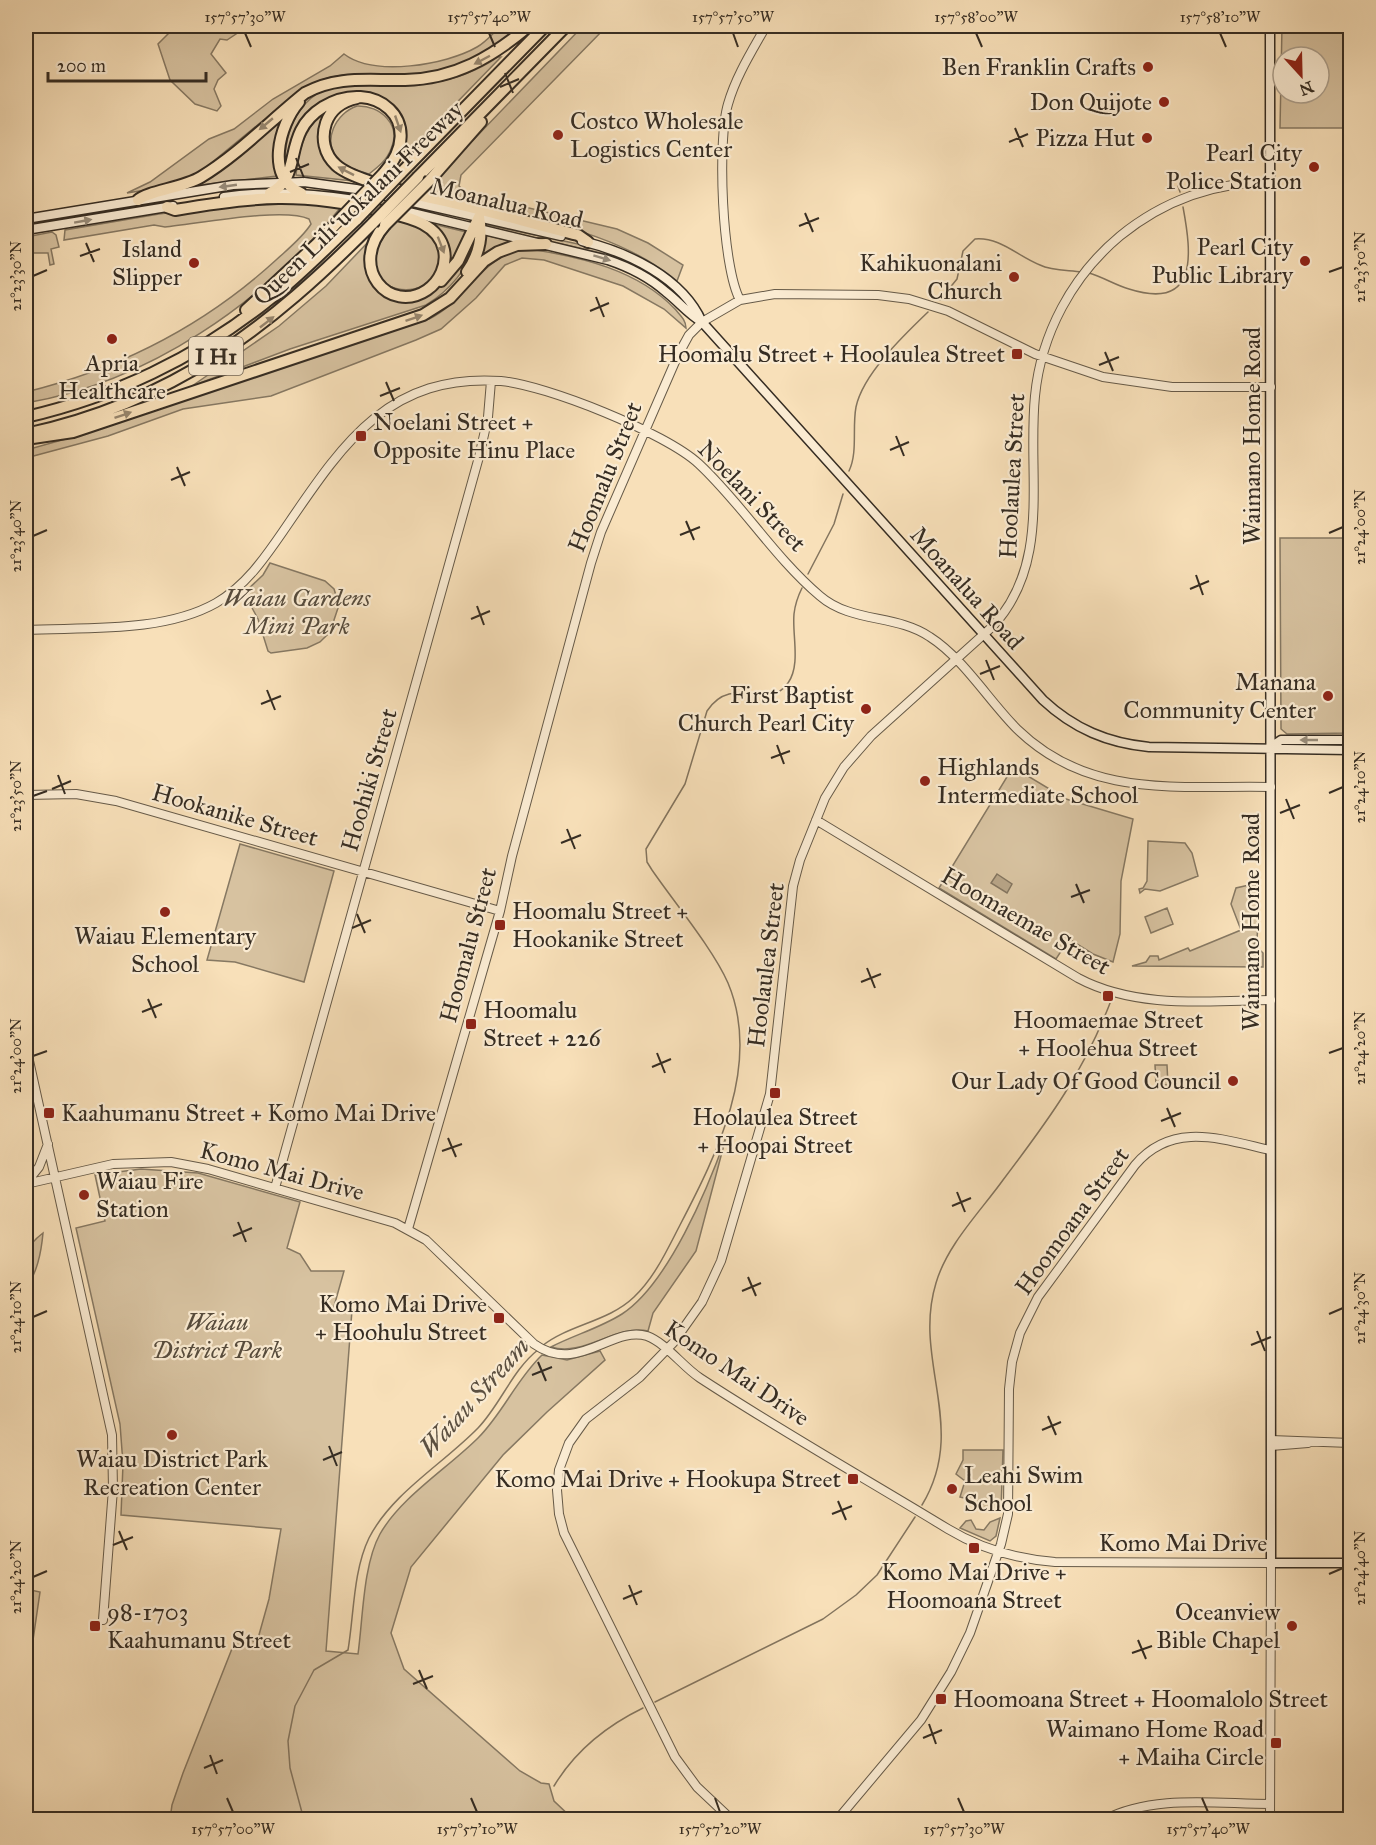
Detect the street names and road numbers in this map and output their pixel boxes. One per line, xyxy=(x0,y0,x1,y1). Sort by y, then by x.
street label: Queen Liliʻuokalani Freeway xyxy=(246,94,470,312)
street label: Moanalua Road xyxy=(428,171,586,235)
street label: Waimano Home Road xyxy=(1237,327,1267,545)
road number: I H1 xyxy=(189,337,243,375)
street label: Hoolaulea Street xyxy=(993,392,1031,560)
street label: Hoomalu Street xyxy=(561,397,649,556)
street label: Noelani Street xyxy=(691,434,813,558)
street label: Moanalua Road xyxy=(904,520,1030,656)
street label: Hoohiki Street xyxy=(334,705,404,855)
street label: Hookanike Street xyxy=(148,777,322,853)
street label: Waimano Home Road xyxy=(1236,813,1266,1031)
street label: Hoomaemae Street xyxy=(936,860,1116,982)
street label: Hoomalu Street xyxy=(433,864,503,1026)
street label: Hoolaulea Street xyxy=(741,880,791,1049)
street label: Komo Mai Drive xyxy=(197,1135,367,1207)
street label: Hoomoana Street xyxy=(1008,1141,1136,1301)
street label: Komo Mai Drive xyxy=(659,1313,815,1433)
street label: Komo Mai Drive xyxy=(1099,1528,1267,1558)

